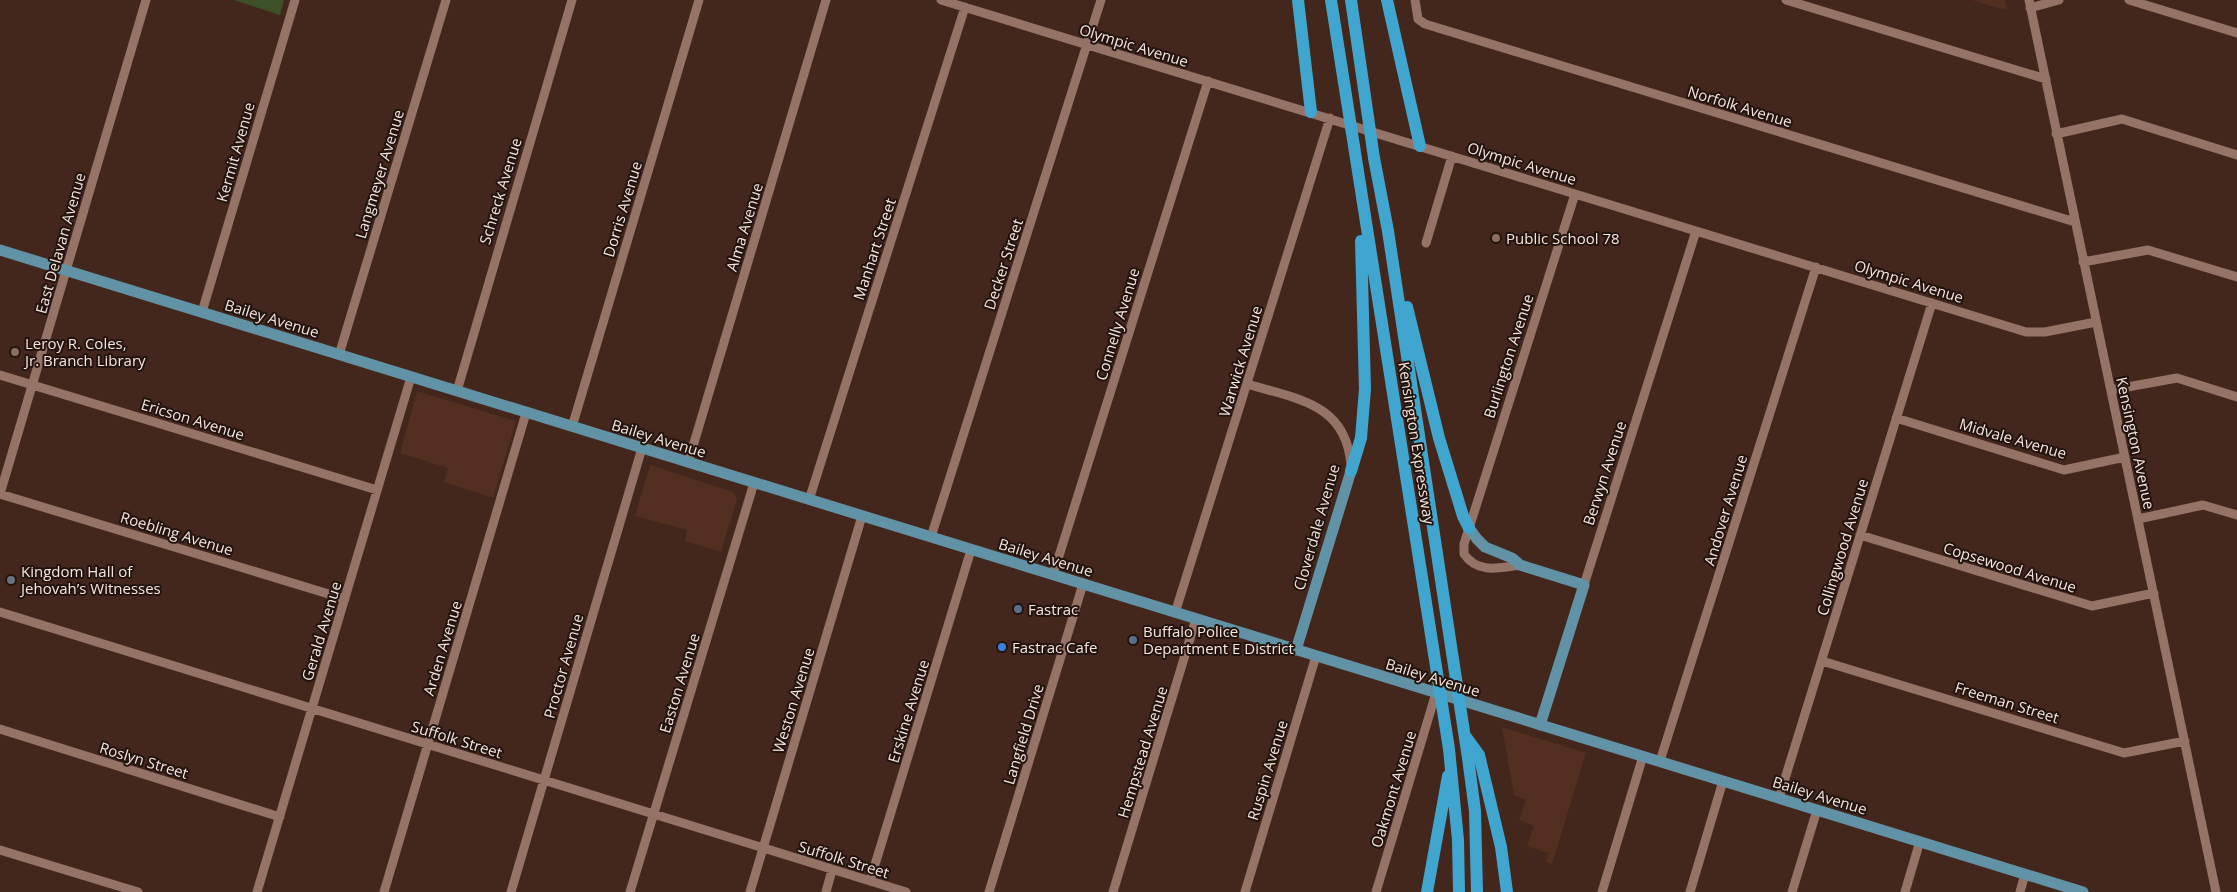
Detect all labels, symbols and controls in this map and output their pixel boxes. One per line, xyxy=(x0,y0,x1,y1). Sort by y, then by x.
street label: Olympic Avenue xyxy=(1077,19,1191,71)
street label: Norfolk Avenue xyxy=(1685,81,1795,131)
street label: Kermit Avenue xyxy=(211,100,259,204)
street label: Langmeyer Avenue xyxy=(350,107,408,241)
street label: Schreck Avenue xyxy=(474,135,526,247)
street label: Olympic Avenue xyxy=(1465,137,1579,189)
street label: Dorris Avenue xyxy=(598,159,646,259)
street label: East Delavan Avenue xyxy=(30,170,90,316)
street label: Alma Avenue xyxy=(721,180,767,274)
street label: Manhart Street xyxy=(848,196,900,302)
street label: Decker Street xyxy=(979,216,1027,312)
place label: Public School 78 xyxy=(1506,228,1620,248)
marker: Public School 78 xyxy=(1490,232,1502,244)
street label: Olympic Avenue xyxy=(1852,255,1966,307)
street label: Connelly Avenue xyxy=(1090,265,1144,383)
street label: Burlington Avenue xyxy=(1478,291,1538,421)
street label: Bailey Avenue xyxy=(222,294,322,342)
street label: Warwick Avenue xyxy=(1214,303,1266,419)
place label: Leroy R. Coles, Jr. Branch Library xyxy=(23,333,146,370)
marker: Leroy R. Coles, Jr. Branch Library xyxy=(9,346,21,358)
street label: Kensington Expressway xyxy=(1394,360,1440,526)
street label: Kensington Avenue xyxy=(2112,375,2160,511)
street label: Ericson Avenue xyxy=(139,394,247,444)
street label: Midvale Avenue xyxy=(1957,413,2069,463)
street label: Bailey Avenue xyxy=(609,414,709,462)
street label: Berwyn Avenue xyxy=(1578,418,1630,528)
street label: Andover Avenue xyxy=(1699,452,1751,568)
street label: Cloverdale Avenue xyxy=(1288,462,1344,592)
street label: Collingwood Avenue xyxy=(1812,476,1872,618)
street label: Roebling Avenue xyxy=(118,506,236,560)
street label: Bailey Avenue xyxy=(996,533,1096,581)
street label: Copsewood Avenue xyxy=(1941,537,2079,597)
place label: Kingdom Hall of Jehovah’s Witnesses xyxy=(19,561,161,598)
marker: Kingdom Hall of Jehovah’s Witnesses xyxy=(5,574,17,586)
street label: Gerald Avenue xyxy=(296,579,346,683)
street label: Arden Avenue xyxy=(418,598,466,698)
place label: Fastrac xyxy=(1028,599,1078,619)
marker: Fastrac xyxy=(1012,603,1024,615)
street label: Proctor Avenue xyxy=(539,611,587,721)
place label: Buffalo Police Department E District xyxy=(1143,621,1294,658)
street label: Easton Avenue xyxy=(654,631,704,735)
marker: Buffalo Police Department E District xyxy=(1127,634,1139,646)
place label: Fastrac Cafe xyxy=(1012,637,1097,657)
marker: Fastrac Cafe xyxy=(996,641,1008,653)
street label: Weston Avenue xyxy=(767,645,819,755)
street label: Bailey Avenue xyxy=(1383,653,1483,701)
street label: Erskine Avenue xyxy=(883,657,933,765)
street label: Freeman Street xyxy=(1952,677,2062,727)
street label: Langfield Drive xyxy=(998,681,1048,787)
street label: Hempstead Avenue xyxy=(1112,684,1172,820)
street label: Suffolk Street xyxy=(409,716,505,762)
street label: Ruspin Avenue xyxy=(1242,717,1292,823)
street label: Oakmont Avenue xyxy=(1366,728,1420,850)
street label: Roslyn Street xyxy=(97,737,191,783)
street label: Bailey Avenue xyxy=(1770,771,1870,819)
street label: Suffolk Street xyxy=(796,836,892,882)

